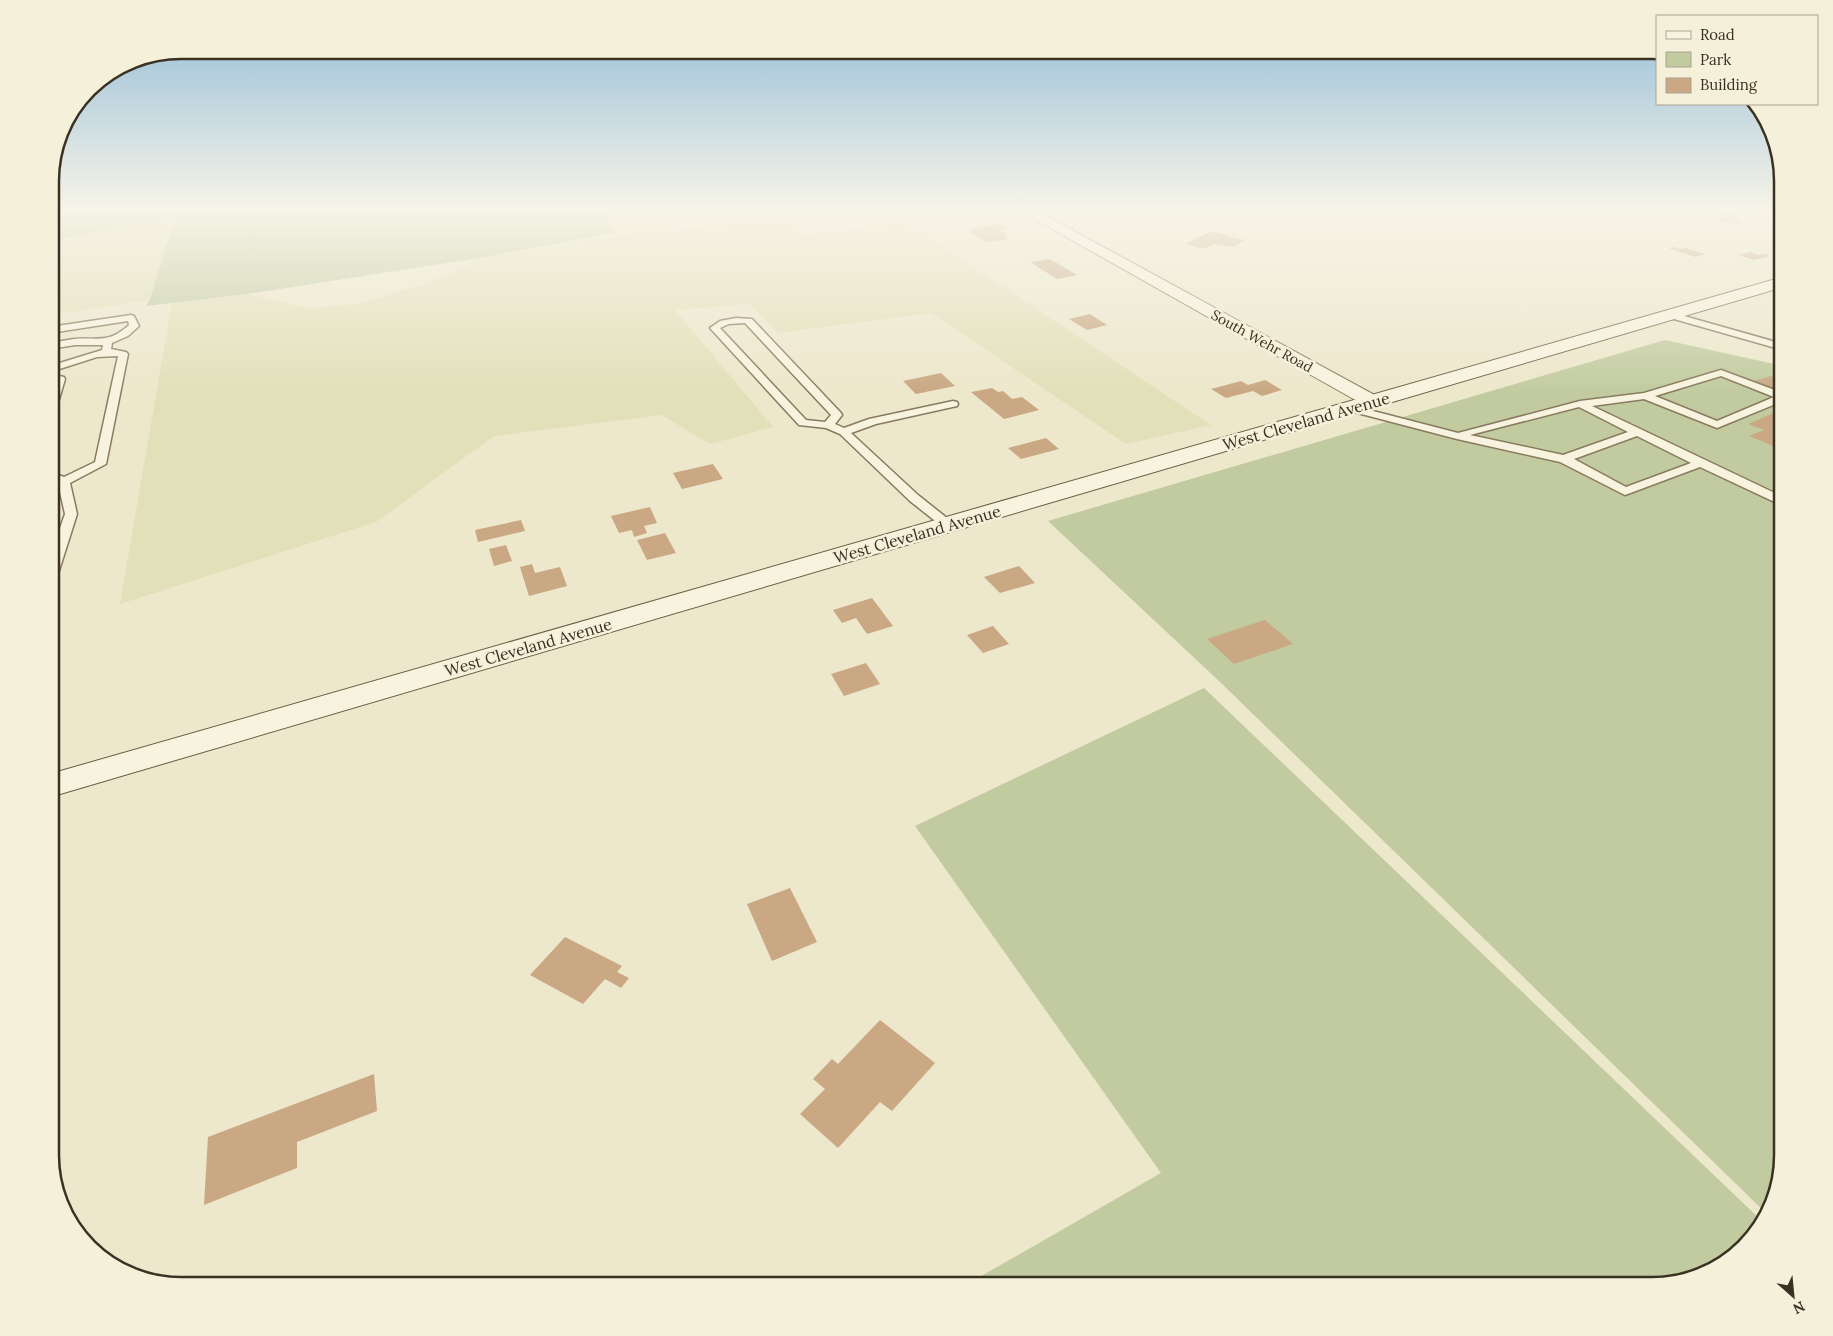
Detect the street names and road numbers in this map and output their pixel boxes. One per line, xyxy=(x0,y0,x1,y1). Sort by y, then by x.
street label: South Wehr Road xyxy=(1208,306,1316,376)
street label: West Cleveland Avenue xyxy=(1220,387,1392,454)
street label: West Cleveland Avenue xyxy=(831,500,1003,567)
street label: West Cleveland Avenue xyxy=(442,613,614,680)

